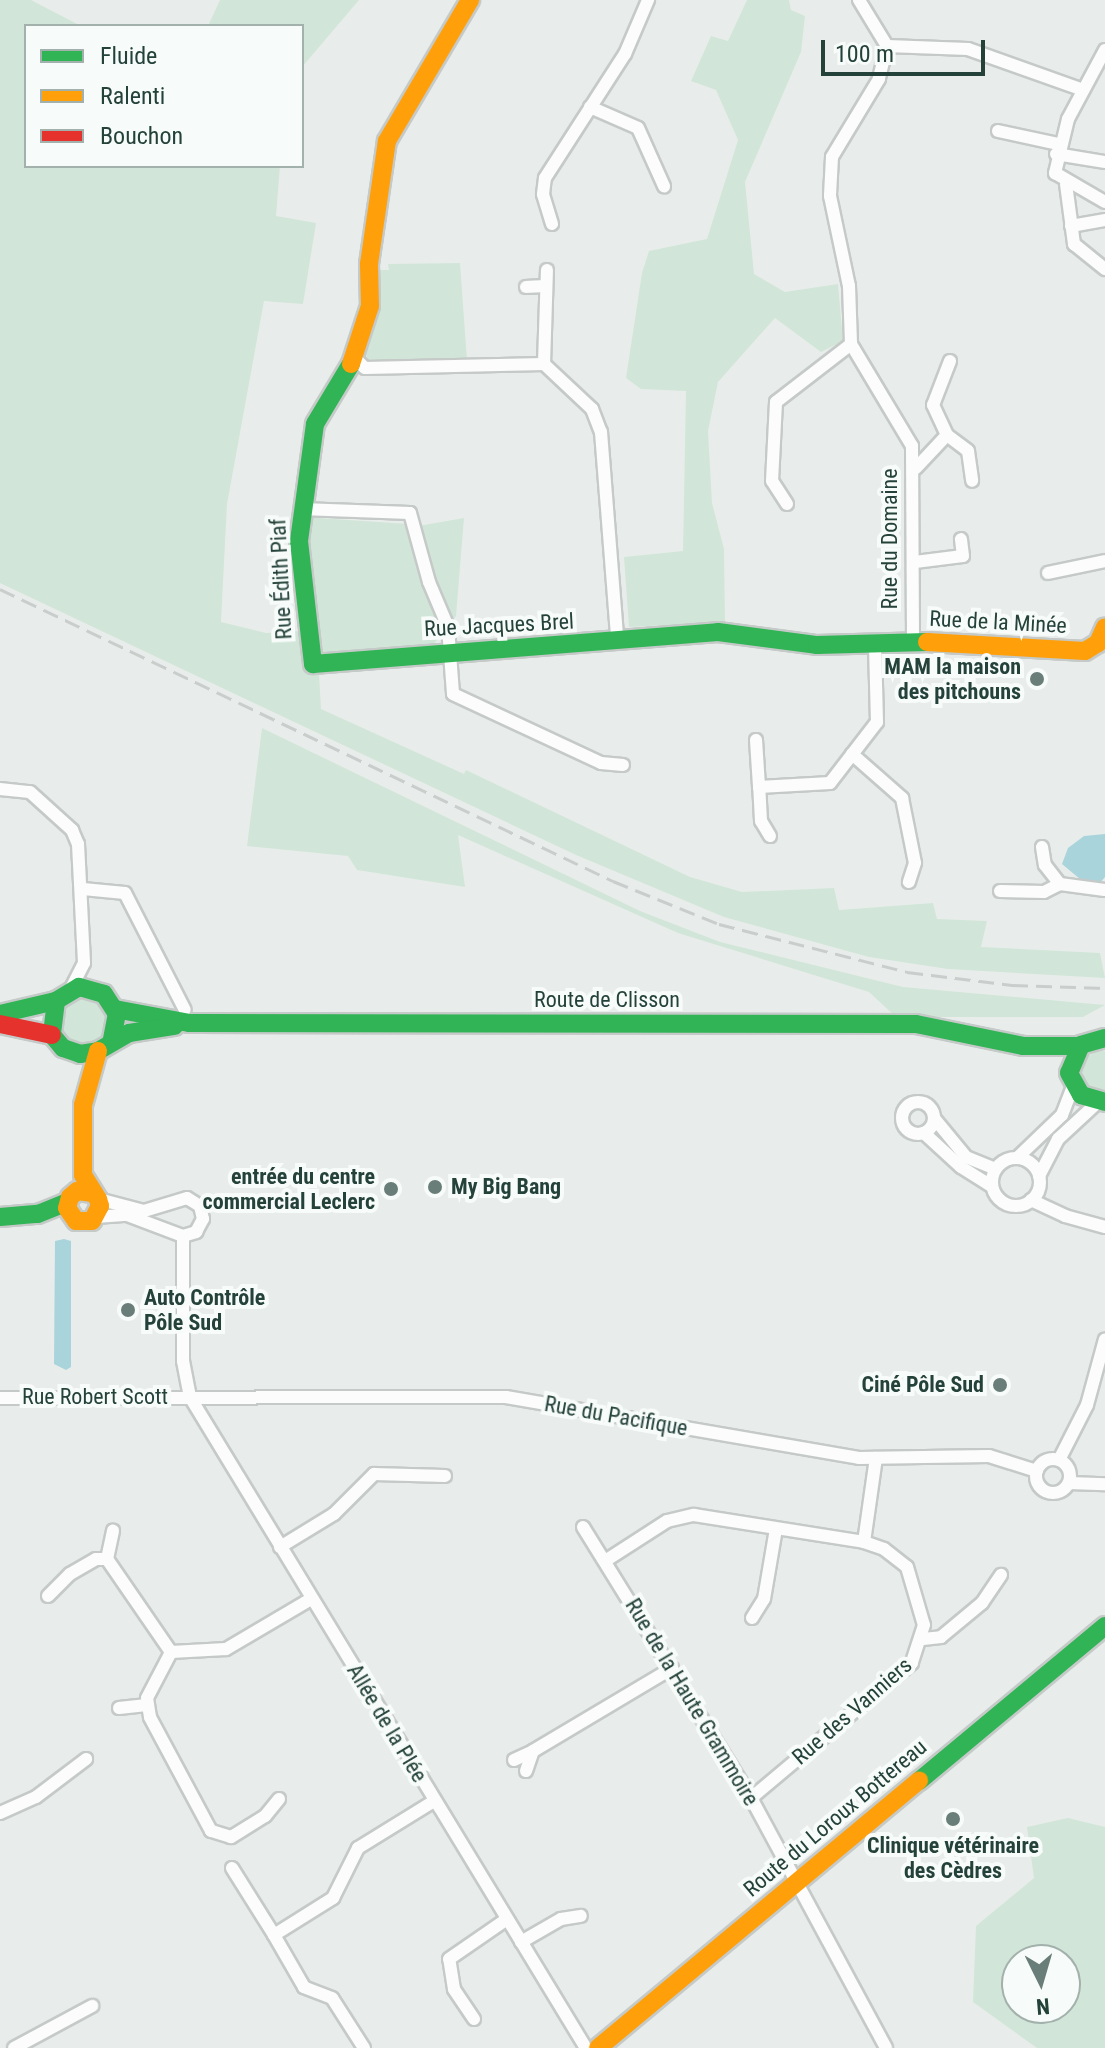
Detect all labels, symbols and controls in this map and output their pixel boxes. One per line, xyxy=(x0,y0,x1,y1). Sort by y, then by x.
legend xyxy=(24,24,304,168)
scale bar xyxy=(825,24,989,74)
text: 100 m xyxy=(835,40,894,68)
text: Fluide xyxy=(100,42,157,70)
text: Ralenti xyxy=(100,82,165,110)
text: Bouchon xyxy=(100,122,183,150)
street label: Rue du Domaine xyxy=(877,469,903,609)
street label: Rue Édith Piaf xyxy=(265,518,297,640)
street label: Rue de la Minée xyxy=(929,605,1067,639)
street label: Rue Jacques Brel xyxy=(423,608,575,642)
place label: MAM la maison des pitchouns xyxy=(884,653,1021,704)
marker: MAM la maison des pitchouns xyxy=(1028,670,1046,688)
street label: Route de Clisson xyxy=(534,987,680,1013)
place label: entrée du centre commercial Leclerc xyxy=(203,1163,375,1214)
place label: My Big Bang xyxy=(451,1174,561,1200)
marker: My Big Bang xyxy=(426,1178,444,1196)
marker: entrée du centre commercial Leclerc xyxy=(382,1180,400,1198)
place label: Auto Contrôle Pôle Sud xyxy=(144,1284,265,1336)
marker: Auto Contrôle Pôle Sud xyxy=(119,1301,137,1319)
place label: Ciné Pôle Sud xyxy=(861,1372,984,1398)
marker: Ciné Pôle Sud xyxy=(991,1376,1009,1394)
street label: Rue Robert Scott xyxy=(22,1384,168,1410)
street label: Rue du Pacifique xyxy=(542,1390,690,1442)
street label: Rue de la Haute Grammoire xyxy=(620,1594,764,1810)
street label: Rue des Vanniers xyxy=(787,1652,917,1770)
street label: Allée de la Plée xyxy=(341,1659,433,1787)
street label: Route du Loroux Bottereau xyxy=(738,1734,932,1902)
marker: Clinique vétérinaire des Cèdres xyxy=(944,1810,962,1828)
place label: Clinique vétérinaire des Cèdres xyxy=(867,1832,1039,1884)
north arrow xyxy=(1001,1944,1081,2024)
text: N xyxy=(1035,1993,1051,2019)

